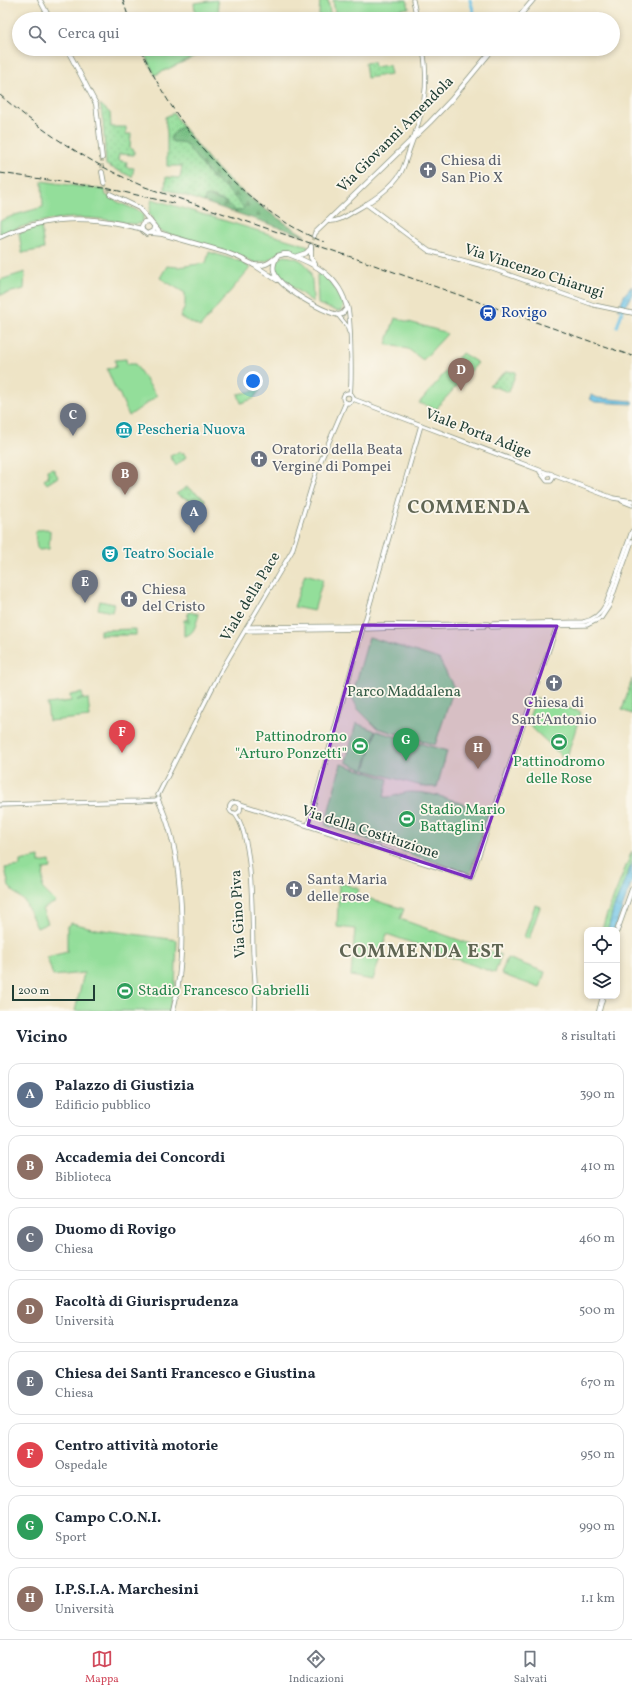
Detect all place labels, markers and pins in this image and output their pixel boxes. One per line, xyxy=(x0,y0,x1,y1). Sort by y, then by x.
place label: Chiesa di San Pio X xyxy=(441,151,503,189)
church icon: Chiesa di San Pio X xyxy=(418,160,438,180)
station icon: Rovigo xyxy=(478,303,498,323)
place label: Rovigo xyxy=(501,303,547,324)
pin: D xyxy=(448,358,474,391)
pin: C xyxy=(60,403,86,436)
museum icon: Pescheria Nuova xyxy=(114,420,134,440)
place label: Pescheria Nuova xyxy=(137,420,245,441)
place label: Oratorio della Beata Vergine di Pompei xyxy=(272,440,403,478)
church icon: Oratorio della Beata Vergine di Pompei xyxy=(249,449,269,469)
pin: B xyxy=(112,462,138,495)
pin: A xyxy=(181,500,207,533)
theatre icon: Teatro Sociale xyxy=(100,544,120,564)
place label: Teatro Sociale xyxy=(123,544,214,565)
pin: E xyxy=(72,570,98,603)
place label: Chiesa del Cristo xyxy=(142,580,205,618)
church icon: Chiesa del Cristo xyxy=(119,589,139,609)
church icon: Chiesa di Sant'Antonio xyxy=(544,673,564,693)
place label: Chiesa di Sant'Antonio xyxy=(511,693,597,731)
pin: F xyxy=(109,720,135,753)
place label: Pattinodromo "Arturo Ponzetti" xyxy=(235,727,347,765)
pin: G xyxy=(393,728,419,761)
sports icon: Pattinodromo delle Rose xyxy=(549,732,569,752)
sports icon: Pattinodromo "Arturo Ponzetti" xyxy=(350,736,370,756)
pin: H xyxy=(465,736,491,769)
place label: Pattinodromo delle Rose xyxy=(513,752,605,790)
place label: Stadio Mario Battaglini xyxy=(420,800,505,838)
sports icon: Stadio Mario Battaglini xyxy=(397,809,417,829)
place label: Santa Maria delle rose xyxy=(307,870,387,908)
church icon: Santa Maria delle rose xyxy=(284,879,304,899)
sports icon: Stadio Francesco Gabrielli xyxy=(115,981,135,1001)
place label: Stadio Francesco Gabrielli xyxy=(138,981,310,1002)

